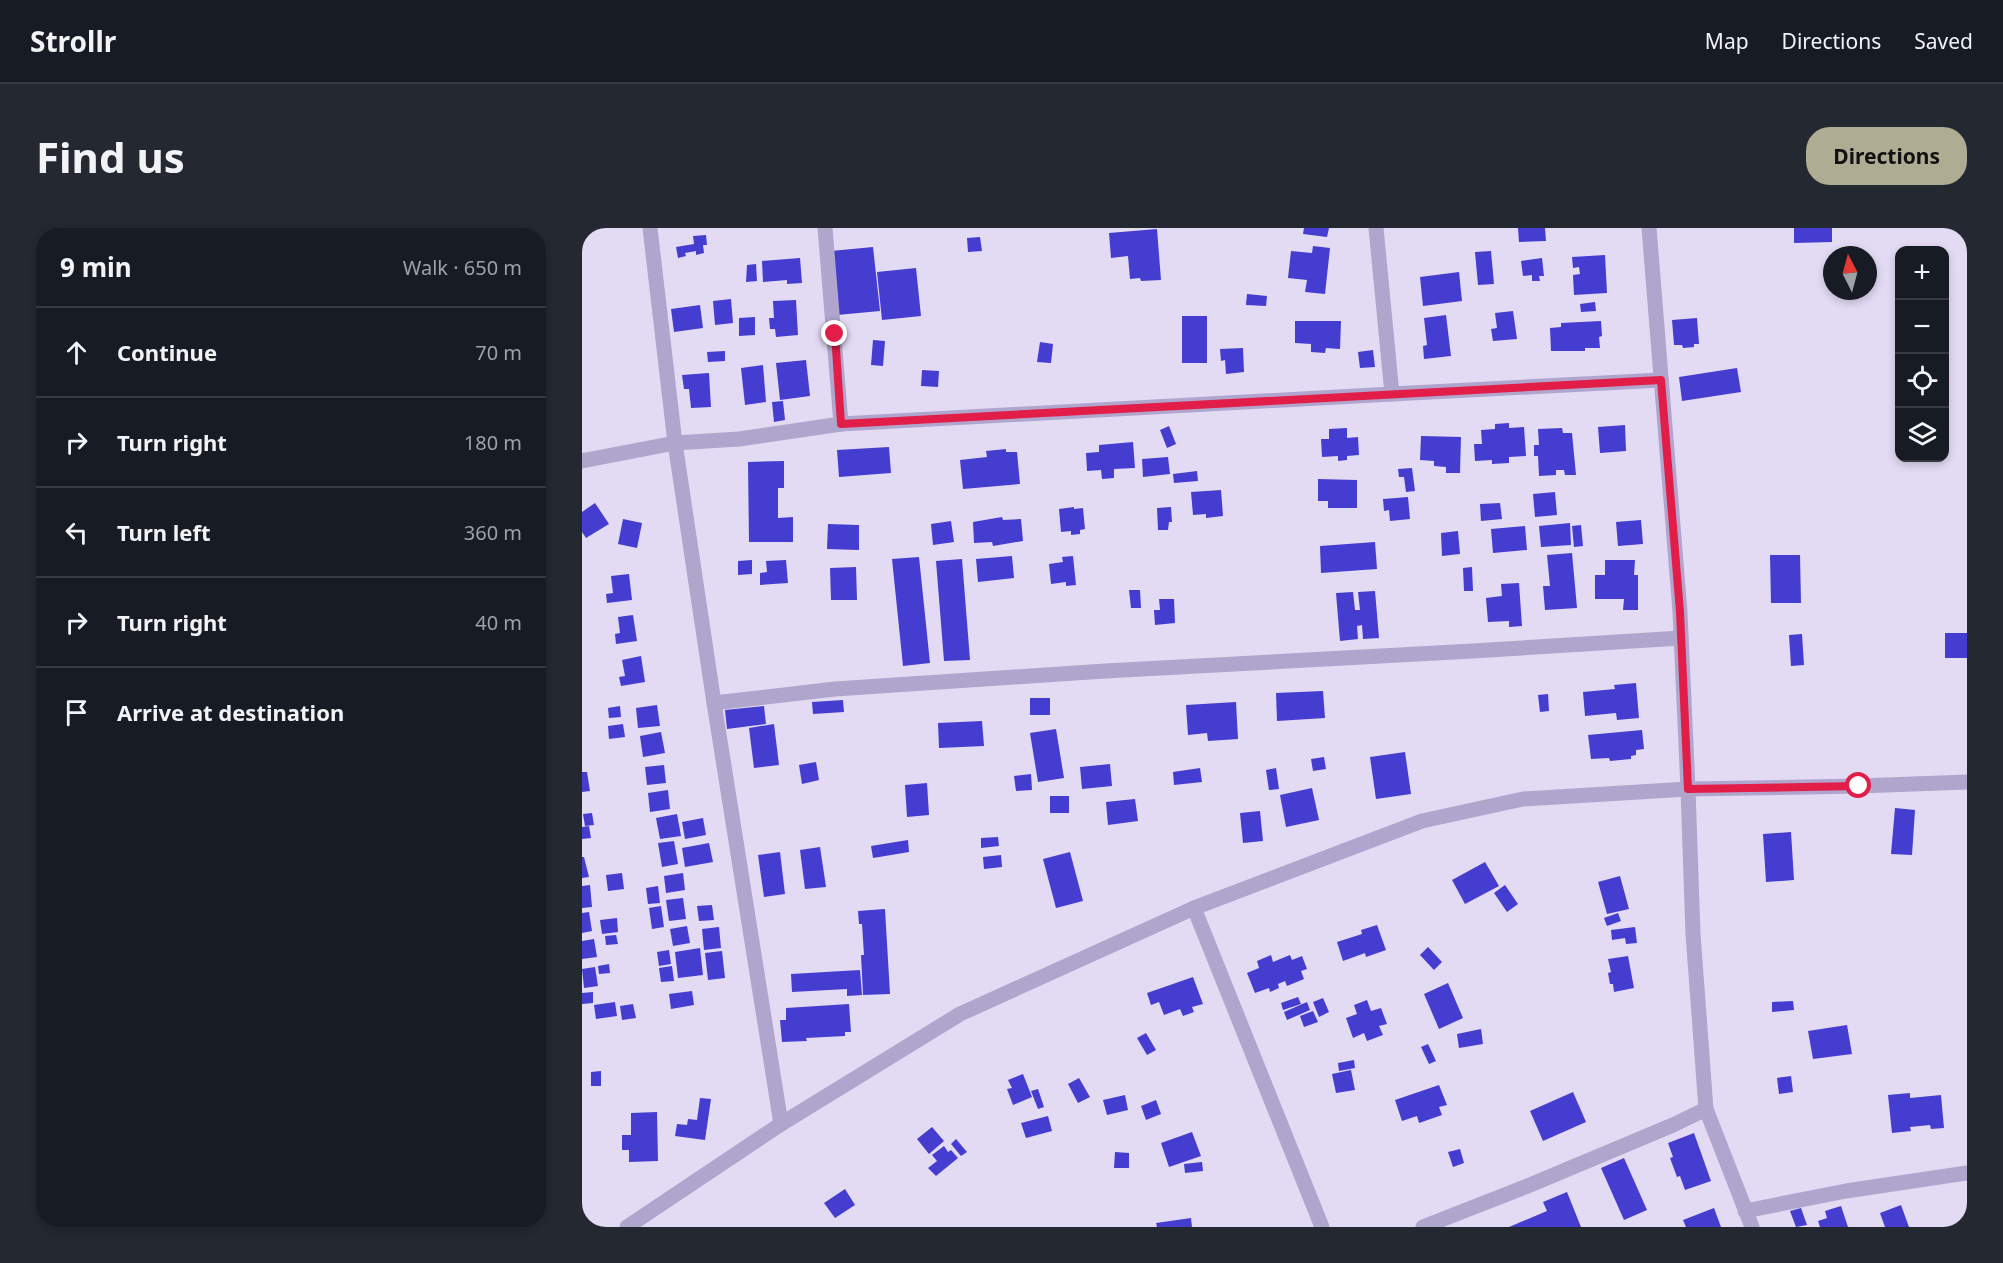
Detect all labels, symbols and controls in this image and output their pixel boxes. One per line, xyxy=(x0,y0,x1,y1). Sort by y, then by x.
text: Strollr xyxy=(30,22,116,60)
text: Map xyxy=(1705,27,1749,55)
text: Directions xyxy=(1782,27,1881,55)
text: Saved xyxy=(1914,27,1973,55)
button: Directions xyxy=(1806,127,1967,185)
text: Find us xyxy=(36,128,185,185)
north arrow xyxy=(1823,246,1877,300)
map controls xyxy=(1895,246,1949,462)
button: + xyxy=(1895,246,1949,300)
text: 9 min xyxy=(60,249,132,285)
text: Walk · 650 m xyxy=(403,254,522,281)
button: − xyxy=(1895,300,1949,354)
route end xyxy=(821,320,847,346)
icon: ahead xyxy=(60,336,93,369)
text: Continue xyxy=(117,337,217,367)
text: 70 m xyxy=(475,339,522,366)
button: locate xyxy=(1895,354,1949,408)
button: layers xyxy=(1895,408,1949,462)
icon: right xyxy=(60,426,93,459)
text: Turn right xyxy=(117,427,227,457)
text: 180 m xyxy=(464,429,522,456)
icon: left xyxy=(60,516,93,549)
text: Turn left xyxy=(117,517,211,547)
text: 360 m xyxy=(464,519,522,546)
icon: right xyxy=(60,606,93,639)
text: Turn right xyxy=(117,607,227,637)
text: 40 m xyxy=(475,609,522,636)
icon: arrive xyxy=(60,696,93,729)
text: Arrive at destination xyxy=(117,697,344,727)
route start xyxy=(1845,772,1871,798)

